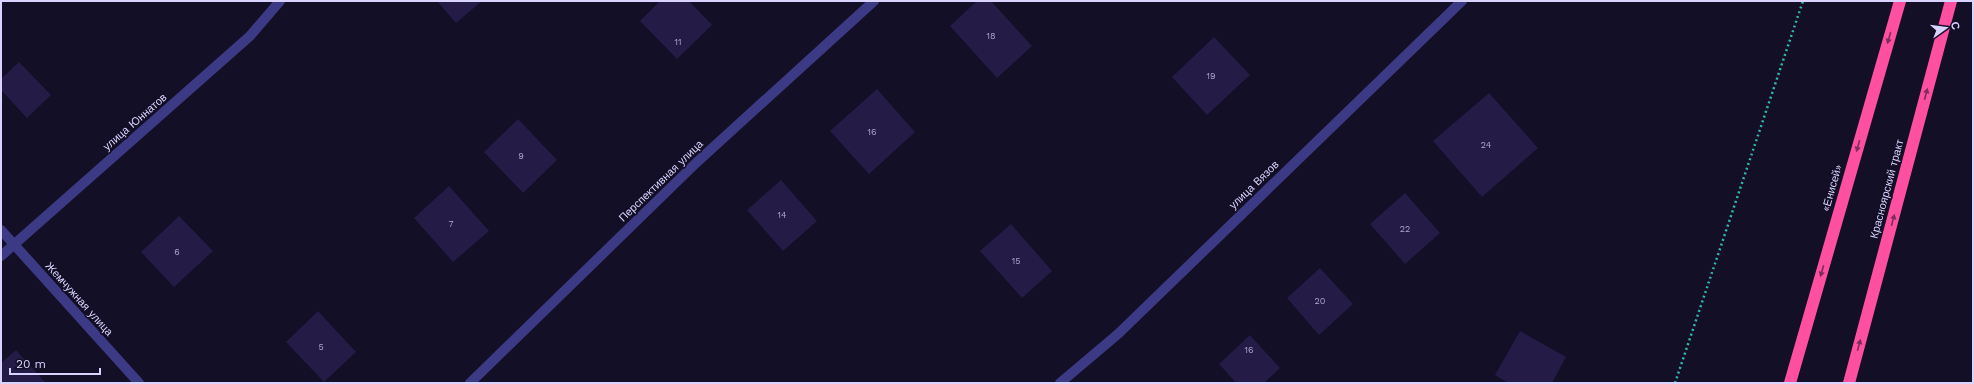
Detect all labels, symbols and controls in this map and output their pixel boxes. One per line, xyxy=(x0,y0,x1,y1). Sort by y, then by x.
north arrow xyxy=(1926,8,1966,48)
text: С xyxy=(1948,20,1962,31)
house number: 18 xyxy=(986,31,996,41)
one-way arrow xyxy=(1886,33,1892,45)
house number: 11 xyxy=(674,37,682,47)
house number: 19 xyxy=(1206,71,1216,81)
one-way arrow xyxy=(1923,88,1929,100)
street label: улица Юннатов xyxy=(101,91,170,153)
house number: 16 xyxy=(868,127,876,137)
street label: Перспективная улица xyxy=(616,137,706,225)
street label: Красноярский тракт xyxy=(1868,138,1906,240)
house number: 24 xyxy=(1481,140,1492,150)
one-way arrow xyxy=(1855,140,1861,152)
house number: 9 xyxy=(518,151,524,161)
street label: улица Вязов xyxy=(1226,158,1282,212)
street label: «Енисей» xyxy=(1819,163,1845,213)
house number: 14 xyxy=(777,210,787,220)
one-way arrow xyxy=(1890,214,1896,226)
house number: 7 xyxy=(448,219,454,229)
house number: 22 xyxy=(1400,224,1410,234)
house number: 6 xyxy=(174,247,180,257)
house number: 15 xyxy=(1012,256,1020,266)
street label: Жемчужная улица xyxy=(43,260,116,339)
one-way arrow xyxy=(1819,265,1825,277)
house number: 20 xyxy=(1315,296,1326,306)
one-way arrow xyxy=(1856,339,1862,351)
house number: 5 xyxy=(318,342,324,352)
house number: 16 xyxy=(1245,345,1253,355)
scale bar xyxy=(10,350,100,376)
text: 20 m xyxy=(16,357,46,371)

